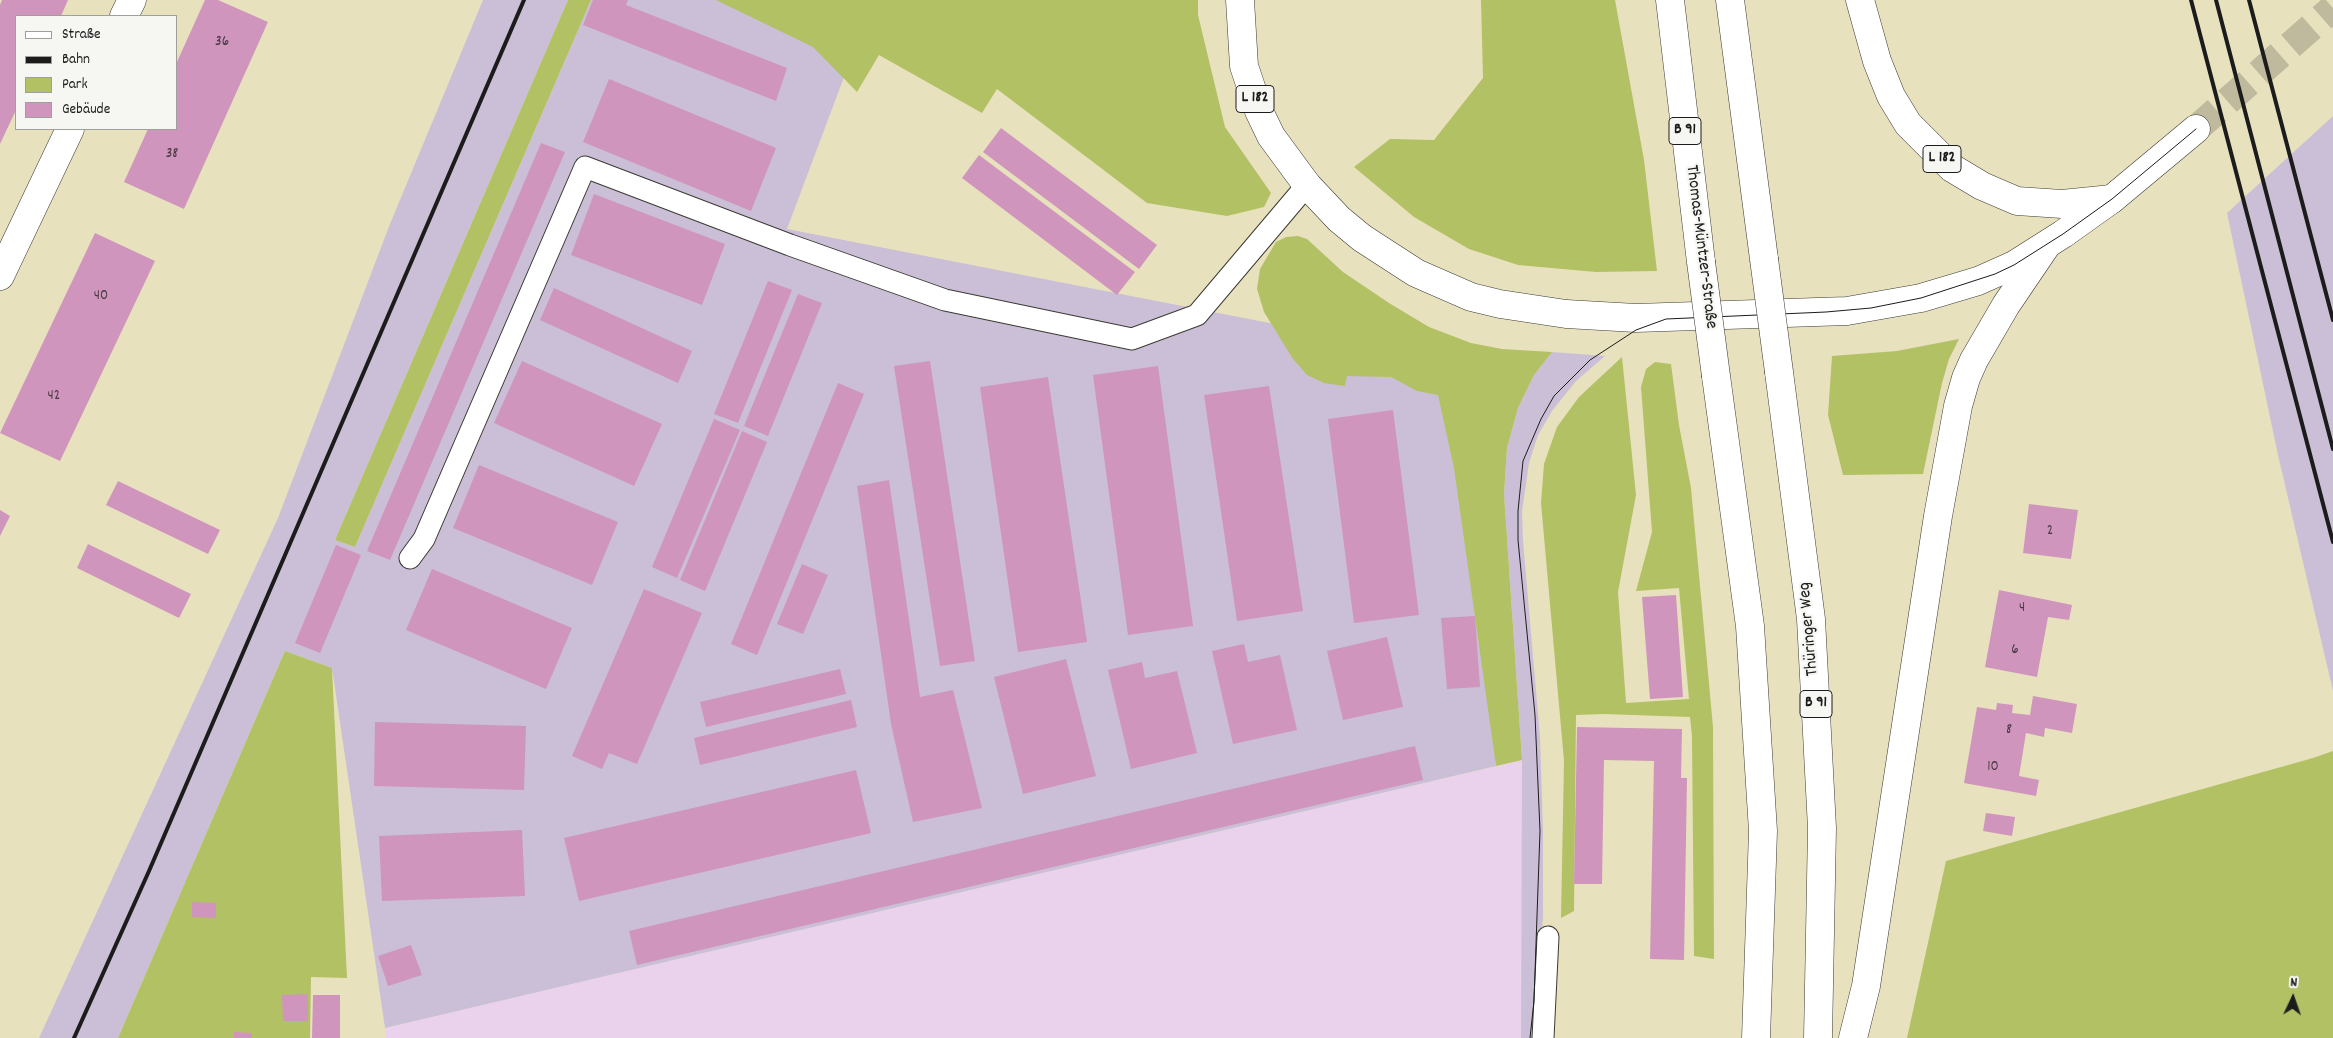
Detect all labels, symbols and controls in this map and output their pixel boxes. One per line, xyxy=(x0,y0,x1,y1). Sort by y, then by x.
legend xyxy=(15,15,178,130)
text: Straße xyxy=(62,24,100,46)
house number: 36 xyxy=(215,34,229,52)
text: Bahn xyxy=(62,49,90,71)
text: Park xyxy=(62,74,88,96)
road number: L 182 xyxy=(1236,86,1274,112)
text: Gebäude xyxy=(62,99,110,121)
road number: B 91 xyxy=(1669,118,1701,144)
house number: 38 xyxy=(166,146,178,164)
road number: L 182 xyxy=(1923,146,1961,172)
street label: Thomas-Müntzer-Straße xyxy=(1679,164,1721,330)
house number: 40 xyxy=(94,288,108,306)
house number: 42 xyxy=(48,388,60,406)
house number: 2 xyxy=(2047,523,2053,541)
street label: Thüringer Weg xyxy=(1795,581,1825,677)
house number: 4 xyxy=(2019,600,2025,618)
house number: 6 xyxy=(2011,642,2019,660)
road number: B 91 xyxy=(1800,691,1832,718)
house number: 8 xyxy=(2006,722,2012,740)
house number: 10 xyxy=(1987,759,1999,777)
north arrow xyxy=(2268,973,2318,1023)
text: N xyxy=(2290,973,2298,993)

